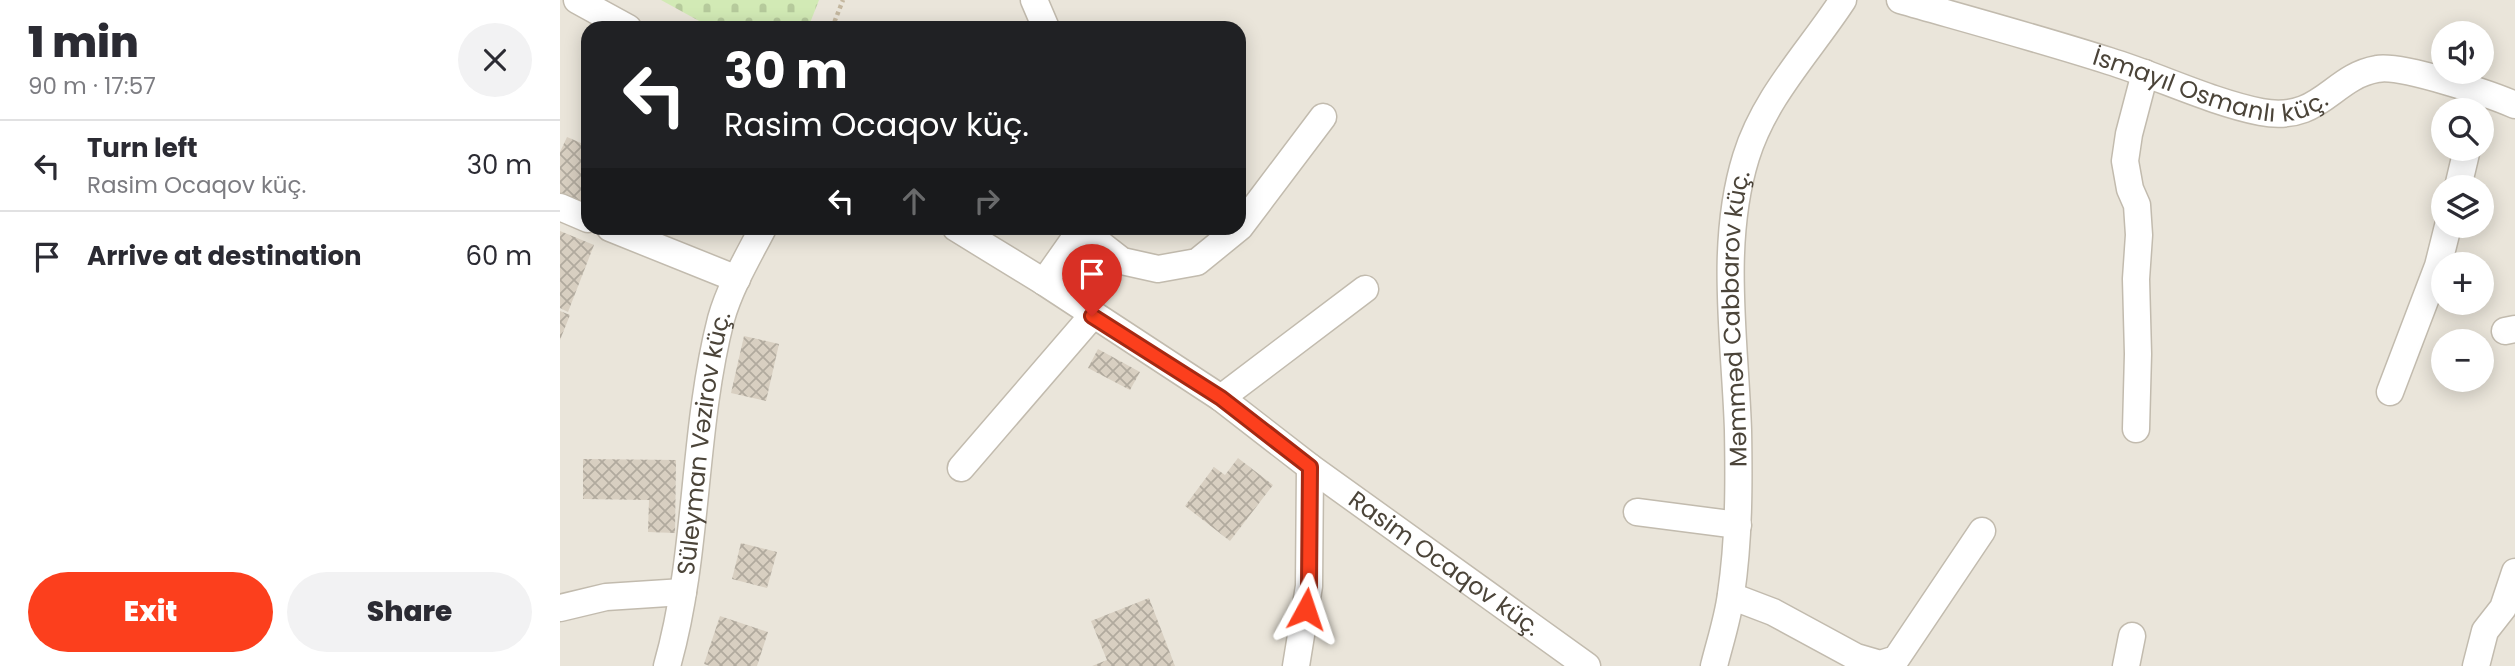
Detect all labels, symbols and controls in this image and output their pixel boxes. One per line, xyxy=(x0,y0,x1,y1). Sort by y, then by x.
text: 1 min xyxy=(28,13,139,72)
map controls xyxy=(2431,21,2494,392)
button: sound xyxy=(2431,21,2494,84)
button: close xyxy=(458,23,532,97)
text: 30 m xyxy=(724,37,848,105)
street label: İsmayıl Osmanlı küç. xyxy=(2089,40,2334,130)
icon: left xyxy=(609,49,700,140)
text: 90 m · 17:57 xyxy=(28,70,156,102)
button: search xyxy=(2431,98,2494,161)
text: Rasim Ocaqov küç. xyxy=(724,102,1029,147)
text: Turn left xyxy=(87,130,198,166)
icon: left xyxy=(28,147,66,185)
text: 30 m xyxy=(467,147,532,183)
street label: Məmməd Cabbarov küç. xyxy=(1714,167,1758,467)
text: Rasim Ocaqov küç. xyxy=(87,169,306,201)
button: layers xyxy=(2431,175,2494,238)
icon: left xyxy=(822,182,860,220)
icon: ahead xyxy=(895,182,933,220)
icon: right xyxy=(968,182,1006,220)
icon: arrive xyxy=(28,238,66,276)
text: Arrive at destination xyxy=(87,238,362,274)
text: 60 m xyxy=(465,238,532,274)
pin xyxy=(1062,244,1122,316)
button: + xyxy=(2431,252,2494,315)
icon: arrive xyxy=(1073,255,1111,293)
street label: Süleyman Vəzirov küç. xyxy=(669,307,738,577)
button: − xyxy=(2431,329,2494,392)
street label: Rasim Ocaqov küç. xyxy=(1342,483,1547,643)
button: Exit xyxy=(28,572,273,652)
button: Share xyxy=(287,572,532,652)
position arrow xyxy=(1269,572,1343,646)

